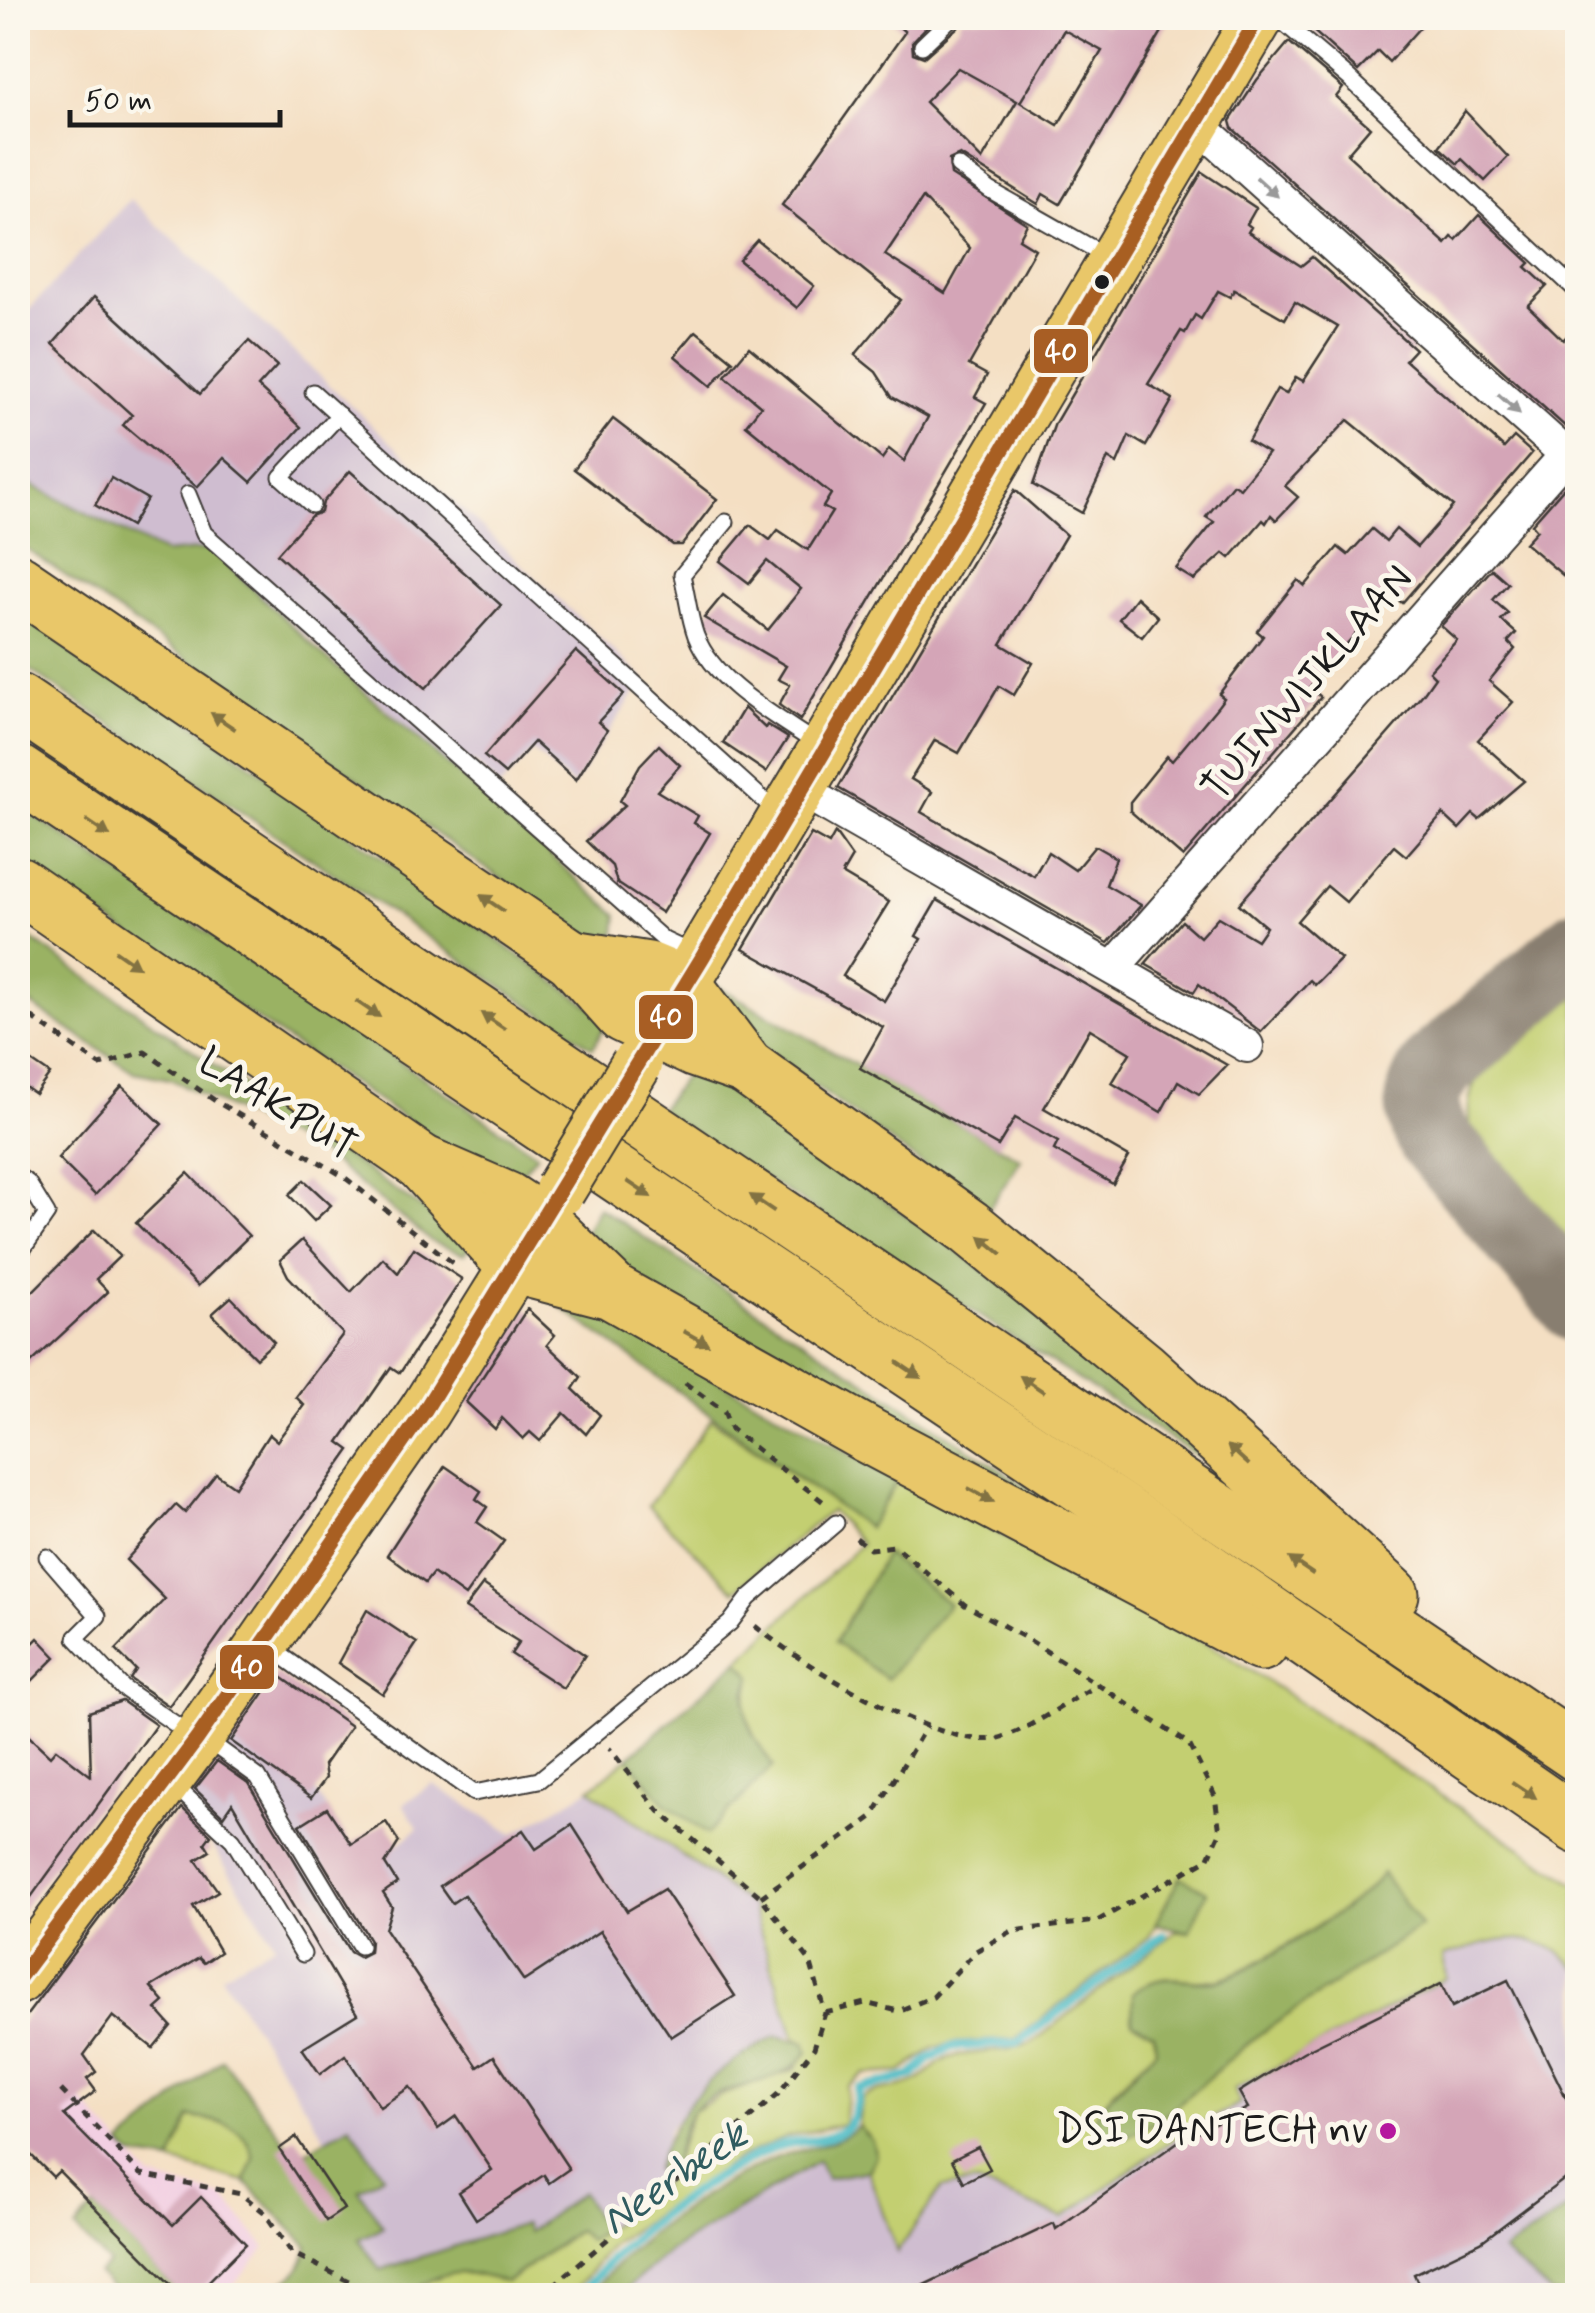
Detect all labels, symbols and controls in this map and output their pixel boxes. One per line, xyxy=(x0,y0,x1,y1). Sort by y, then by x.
scale bar xyxy=(70,65,280,127)
text: 50 m xyxy=(85,82,152,121)
one-way arrow xyxy=(1255,175,1279,198)
unlabelled marker xyxy=(1092,272,1112,292)
line badge: 40 xyxy=(1032,327,1090,375)
text: 40 xyxy=(1045,335,1077,372)
one-way arrow xyxy=(1497,392,1521,415)
street label: TUINWIJKLAAN xyxy=(1191,555,1425,813)
one-way arrow xyxy=(209,712,236,731)
one-way arrow xyxy=(85,818,112,837)
one-way arrow xyxy=(479,894,506,912)
one-way arrow xyxy=(113,949,140,968)
line badge: 40 xyxy=(637,993,695,1041)
one-way arrow xyxy=(355,999,382,1018)
text: 40 xyxy=(650,1000,682,1037)
one-way arrow xyxy=(479,1012,506,1031)
street label: LAAKPUT xyxy=(188,1036,366,1174)
one-way arrow xyxy=(625,1180,652,1198)
one-way arrow xyxy=(749,1194,776,1212)
one-way arrow xyxy=(978,1235,1003,1256)
one-way arrow xyxy=(682,1329,710,1347)
one-way arrow xyxy=(895,1360,922,1378)
one-way arrow xyxy=(1018,1375,1045,1394)
one-way arrow xyxy=(1226,1445,1251,1467)
one-way arrow xyxy=(966,1486,995,1503)
one-way arrow xyxy=(1288,1557,1315,1576)
line badge: 40 xyxy=(218,1643,276,1691)
text: 40 xyxy=(231,1651,263,1688)
one-way arrow xyxy=(1511,1780,1538,1799)
place label: DSI DANTECH nv xyxy=(1056,2105,1368,2157)
water label: Neerbeek xyxy=(591,2107,761,2249)
marker: DSI DANTECH nv xyxy=(1377,2120,1399,2142)

